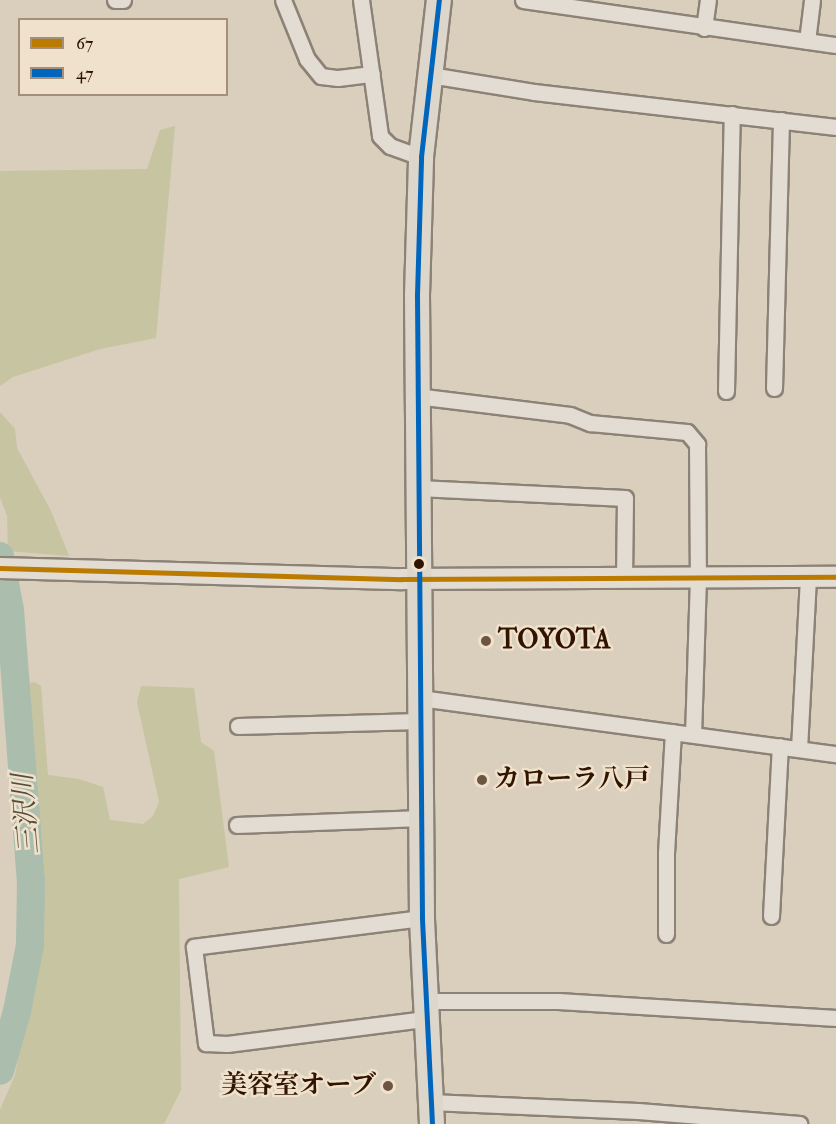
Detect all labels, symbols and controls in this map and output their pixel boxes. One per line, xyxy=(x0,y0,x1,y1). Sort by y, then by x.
legend xyxy=(18,18,228,96)
text: 67 xyxy=(76,32,93,55)
text: 47 xyxy=(76,62,94,85)
unlabelled marker xyxy=(413,558,425,570)
place label: TOYOTA xyxy=(498,625,611,657)
marker: TOYOTA xyxy=(479,634,493,648)
place label: カローラ八戸 xyxy=(494,764,650,796)
water label: 三沢川 xyxy=(6,772,46,856)
marker: カローラ八戸 xyxy=(475,773,489,787)
place label: 美容室オーブ xyxy=(220,1070,376,1102)
marker: 美容室オーブ xyxy=(381,1079,395,1093)

